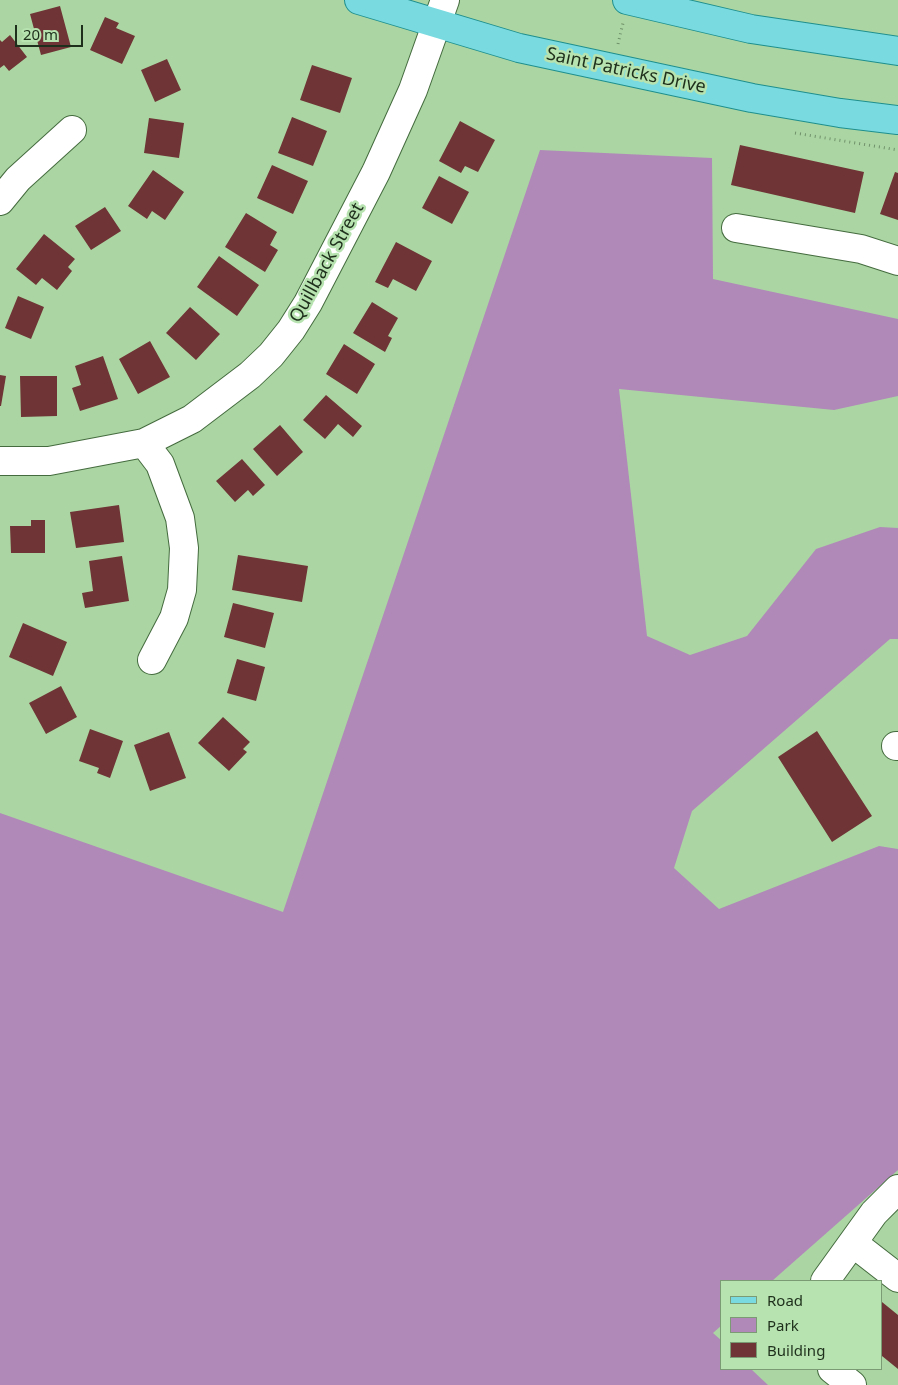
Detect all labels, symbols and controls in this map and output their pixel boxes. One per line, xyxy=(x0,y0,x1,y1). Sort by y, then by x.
scale bar xyxy=(18,15,85,47)
text: 20 m xyxy=(23,24,58,44)
street label: Saint Patricks Drive xyxy=(544,44,708,98)
street label: Quillback Street xyxy=(285,199,369,327)
legend xyxy=(720,1280,883,1370)
text: Road xyxy=(767,1290,803,1310)
text: Park xyxy=(767,1315,799,1335)
text: Building xyxy=(767,1340,825,1360)

